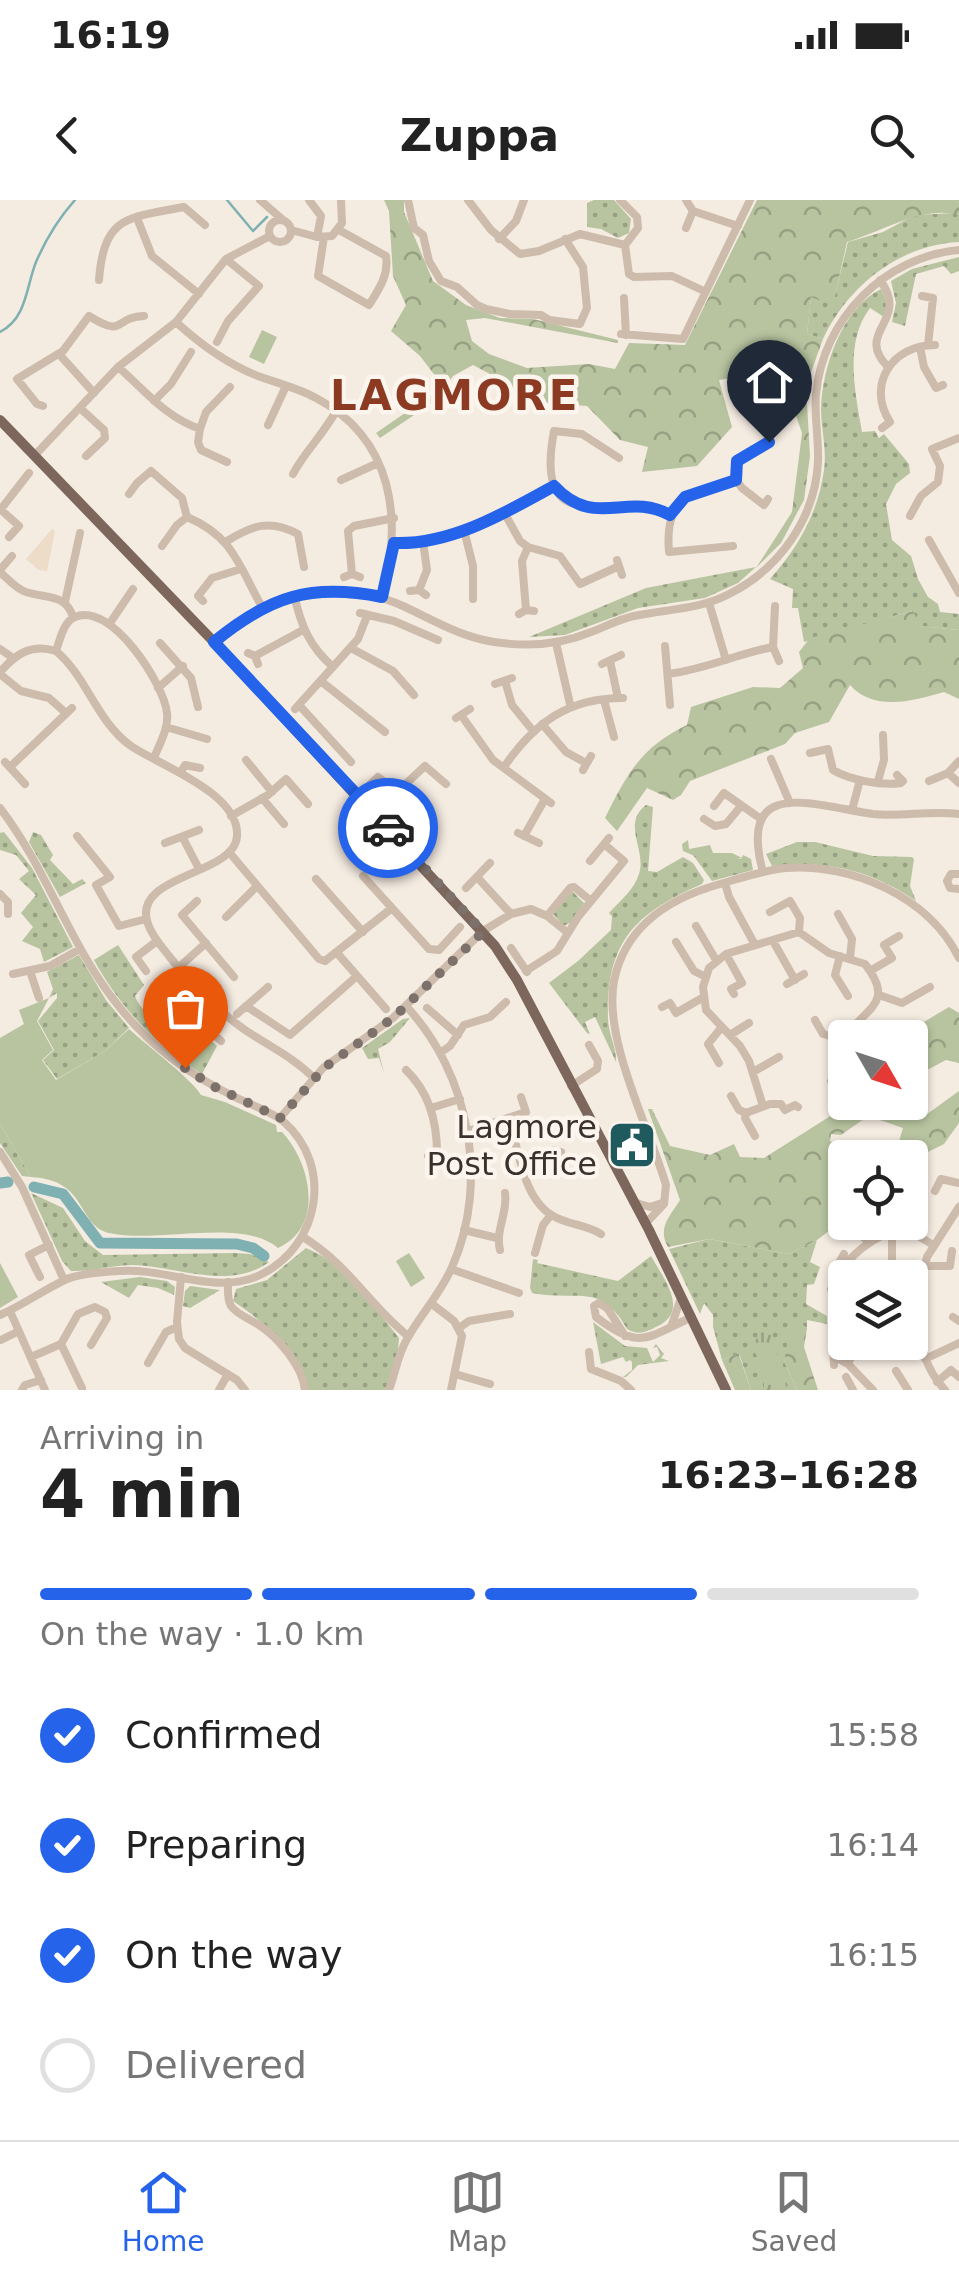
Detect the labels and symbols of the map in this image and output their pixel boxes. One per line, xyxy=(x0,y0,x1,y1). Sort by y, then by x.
pin xyxy=(727,340,812,443)
district label: LAGMORE xyxy=(330,371,580,420)
courier xyxy=(338,778,438,878)
pin xyxy=(143,966,228,1069)
north arrow xyxy=(828,1020,928,1120)
place label: Lagmore Post Office xyxy=(426,1108,597,1183)
public building icon: Lagmore Post Office xyxy=(606,1119,658,1171)

